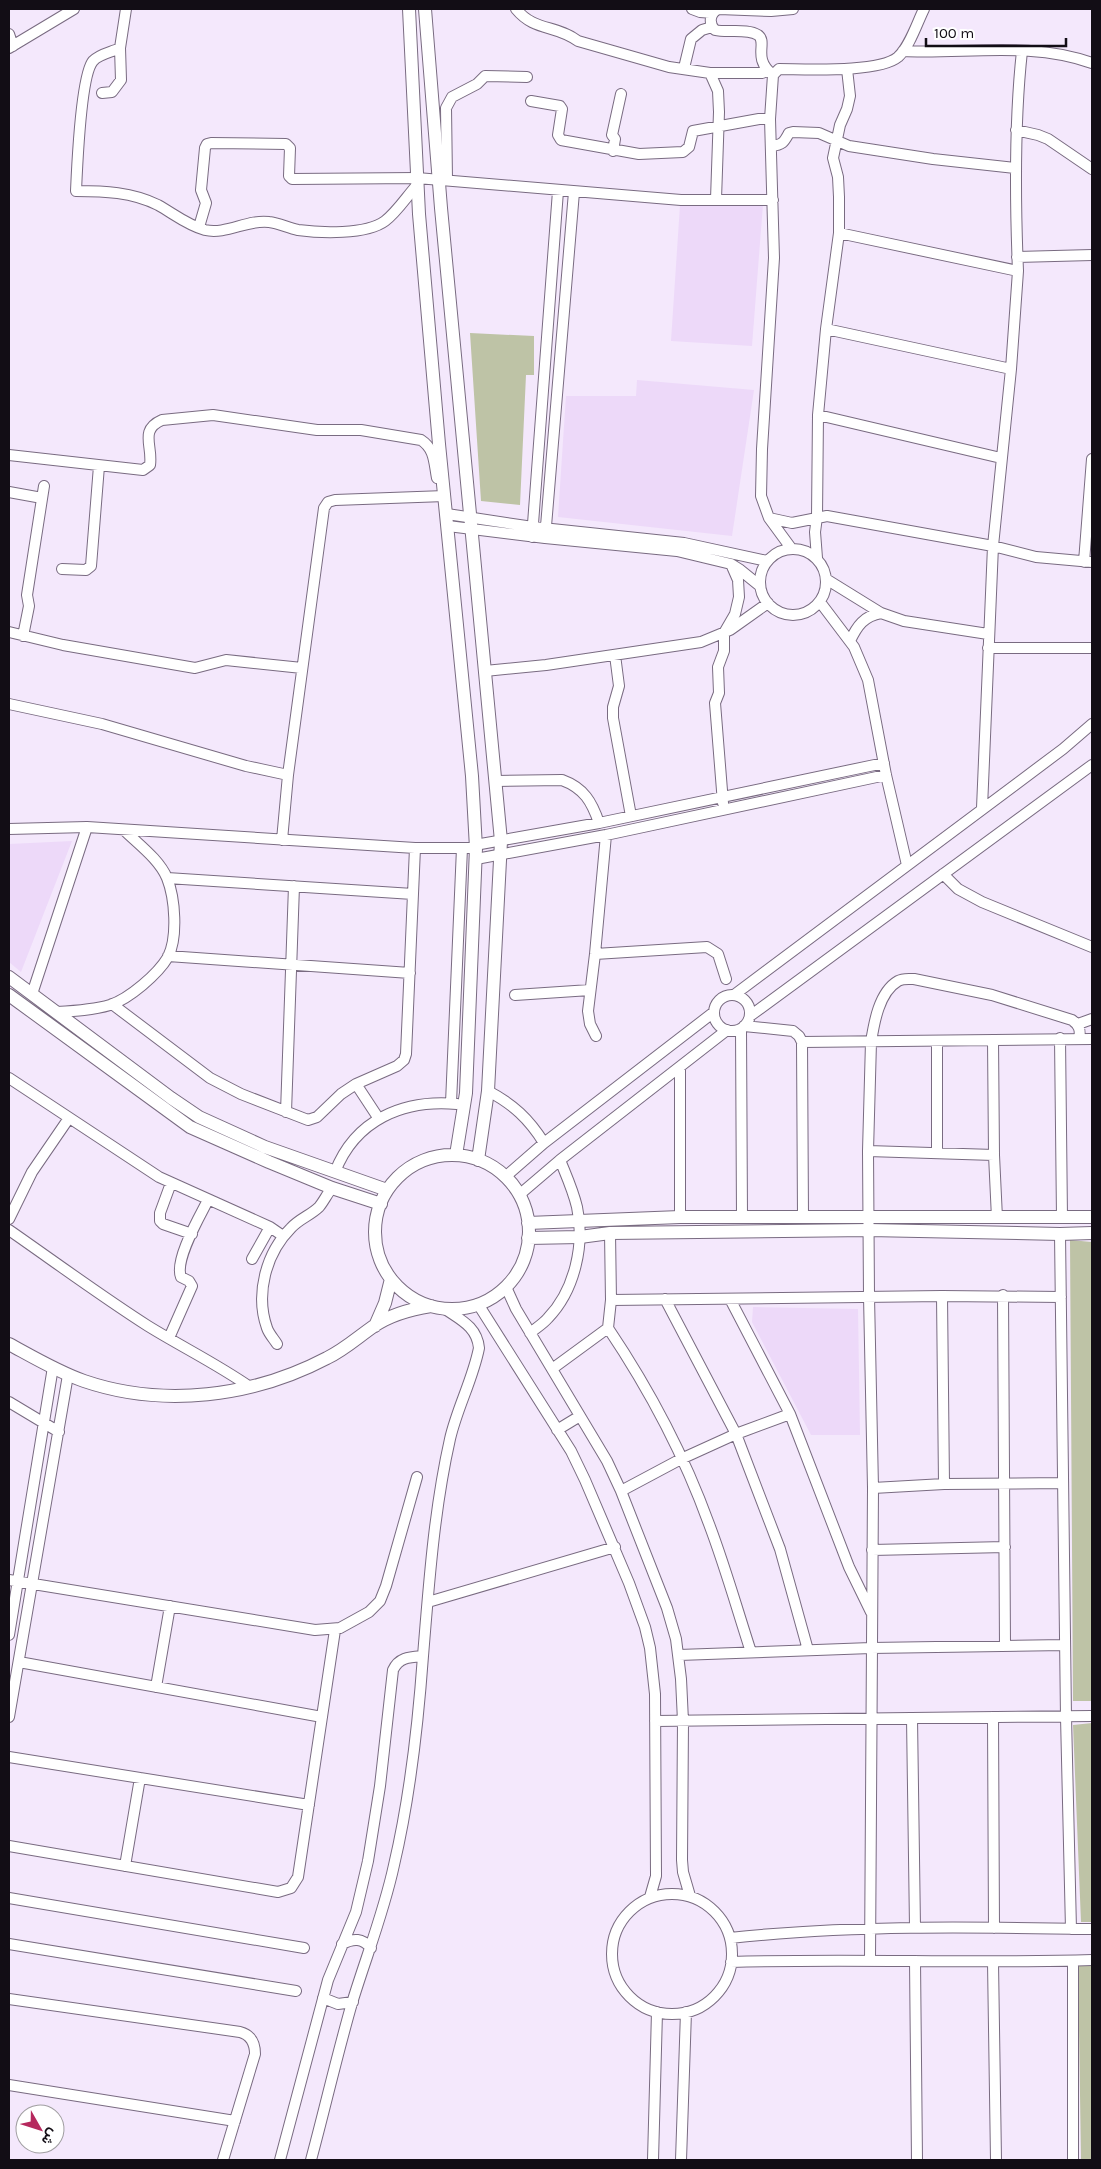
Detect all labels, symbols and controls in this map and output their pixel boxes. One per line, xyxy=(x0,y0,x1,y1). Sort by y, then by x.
scale bar xyxy=(926,15,1066,47)
text: 100 m xyxy=(934,24,974,42)
north arrow xyxy=(15,2104,65,2154)
text: ش xyxy=(38,2125,62,2149)

